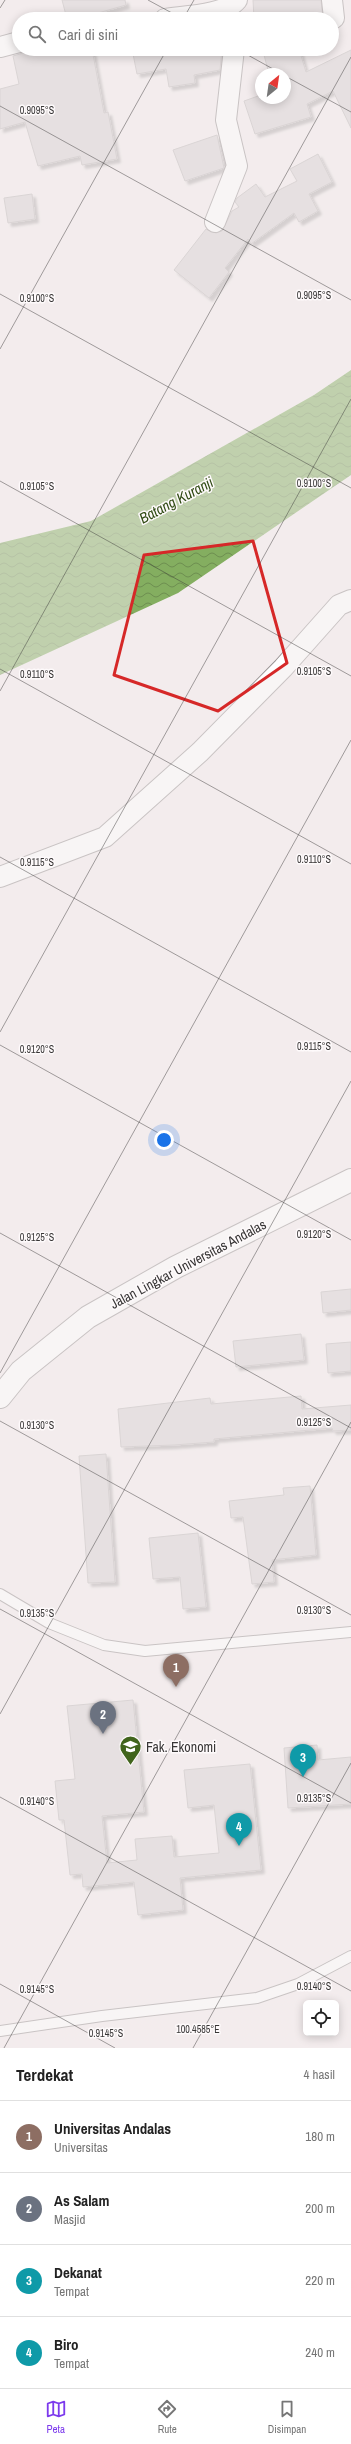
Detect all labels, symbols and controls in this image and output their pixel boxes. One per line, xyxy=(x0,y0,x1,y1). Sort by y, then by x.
search box xyxy=(12,12,339,56)
icon: search xyxy=(26,23,48,45)
text: Cari di sini xyxy=(58,24,118,45)
north arrow xyxy=(255,68,291,104)
text: 0.9095°S xyxy=(20,104,55,117)
text: 0.9095°S xyxy=(297,289,332,302)
text: 0.9100°S xyxy=(20,292,55,305)
water label: Batang Kuranji xyxy=(135,471,217,528)
text: 0.9100°S xyxy=(297,477,332,490)
text: 0.9105°S xyxy=(20,480,55,493)
text: 0.9105°S xyxy=(297,665,332,678)
text: 0.9110°S xyxy=(20,668,55,681)
text: 0.9110°S xyxy=(297,853,332,866)
text: 0.9115°S xyxy=(20,856,55,869)
text: 0.9115°S xyxy=(297,1040,332,1053)
text: 0.9120°S xyxy=(20,1043,55,1056)
your location xyxy=(154,1130,174,1150)
street label: Jalan Lingkar Universitas Andalas xyxy=(107,1215,269,1313)
text: 0.9120°S xyxy=(297,1228,332,1241)
text: 0.9125°S xyxy=(20,1231,55,1244)
text: 0.9125°S xyxy=(297,1416,332,1429)
text: 0.9130°S xyxy=(20,1419,55,1432)
text: 0.9130°S xyxy=(297,1604,332,1617)
text: 0.9135°S xyxy=(20,1607,55,1620)
pin: 1 xyxy=(163,1654,189,1687)
pin: 2 xyxy=(90,1701,116,1734)
school or university icon: Fak. Ekonomi xyxy=(118,1734,144,1767)
place label: Fak. Ekonomi xyxy=(146,1738,216,1756)
pin: 3 xyxy=(290,1744,316,1777)
text: 0.9135°S xyxy=(297,1792,332,1805)
text: 0.9140°S xyxy=(20,1795,55,1808)
pin: 4 xyxy=(226,1813,252,1846)
text: 0.9140°S xyxy=(297,1980,332,1993)
text: 0.9145°S xyxy=(20,1983,55,1996)
map controls xyxy=(303,2000,339,2036)
button: locate xyxy=(303,2000,339,2036)
text: 100.4585°E xyxy=(176,2023,220,2036)
text: 0.9145°S xyxy=(89,2027,124,2040)
text: Terdekat xyxy=(16,2063,73,2086)
text: 4 hasil xyxy=(304,2066,335,2083)
text: Universitas Andalas xyxy=(54,2118,171,2139)
text: 1 xyxy=(26,2128,32,2145)
text: 180 m xyxy=(305,2128,335,2145)
text: Universitas xyxy=(54,2139,108,2156)
text: As Salam xyxy=(54,2190,109,2211)
text: 2 xyxy=(26,2200,32,2217)
text: 200 m xyxy=(305,2200,335,2217)
text: Masjid xyxy=(54,2211,85,2228)
text: Dekanat xyxy=(54,2262,102,2283)
text: 3 xyxy=(26,2272,32,2289)
text: 220 m xyxy=(305,2272,335,2289)
text: Tempat xyxy=(54,2283,89,2300)
text: Biro xyxy=(54,2334,79,2355)
text: 4 xyxy=(26,2344,32,2361)
text: 240 m xyxy=(305,2344,335,2361)
text: Tempat xyxy=(54,2355,89,2372)
tab: Peta xyxy=(45,2398,67,2436)
tab: Rute xyxy=(156,2398,178,2436)
tab: Disimpan xyxy=(268,2398,306,2436)

